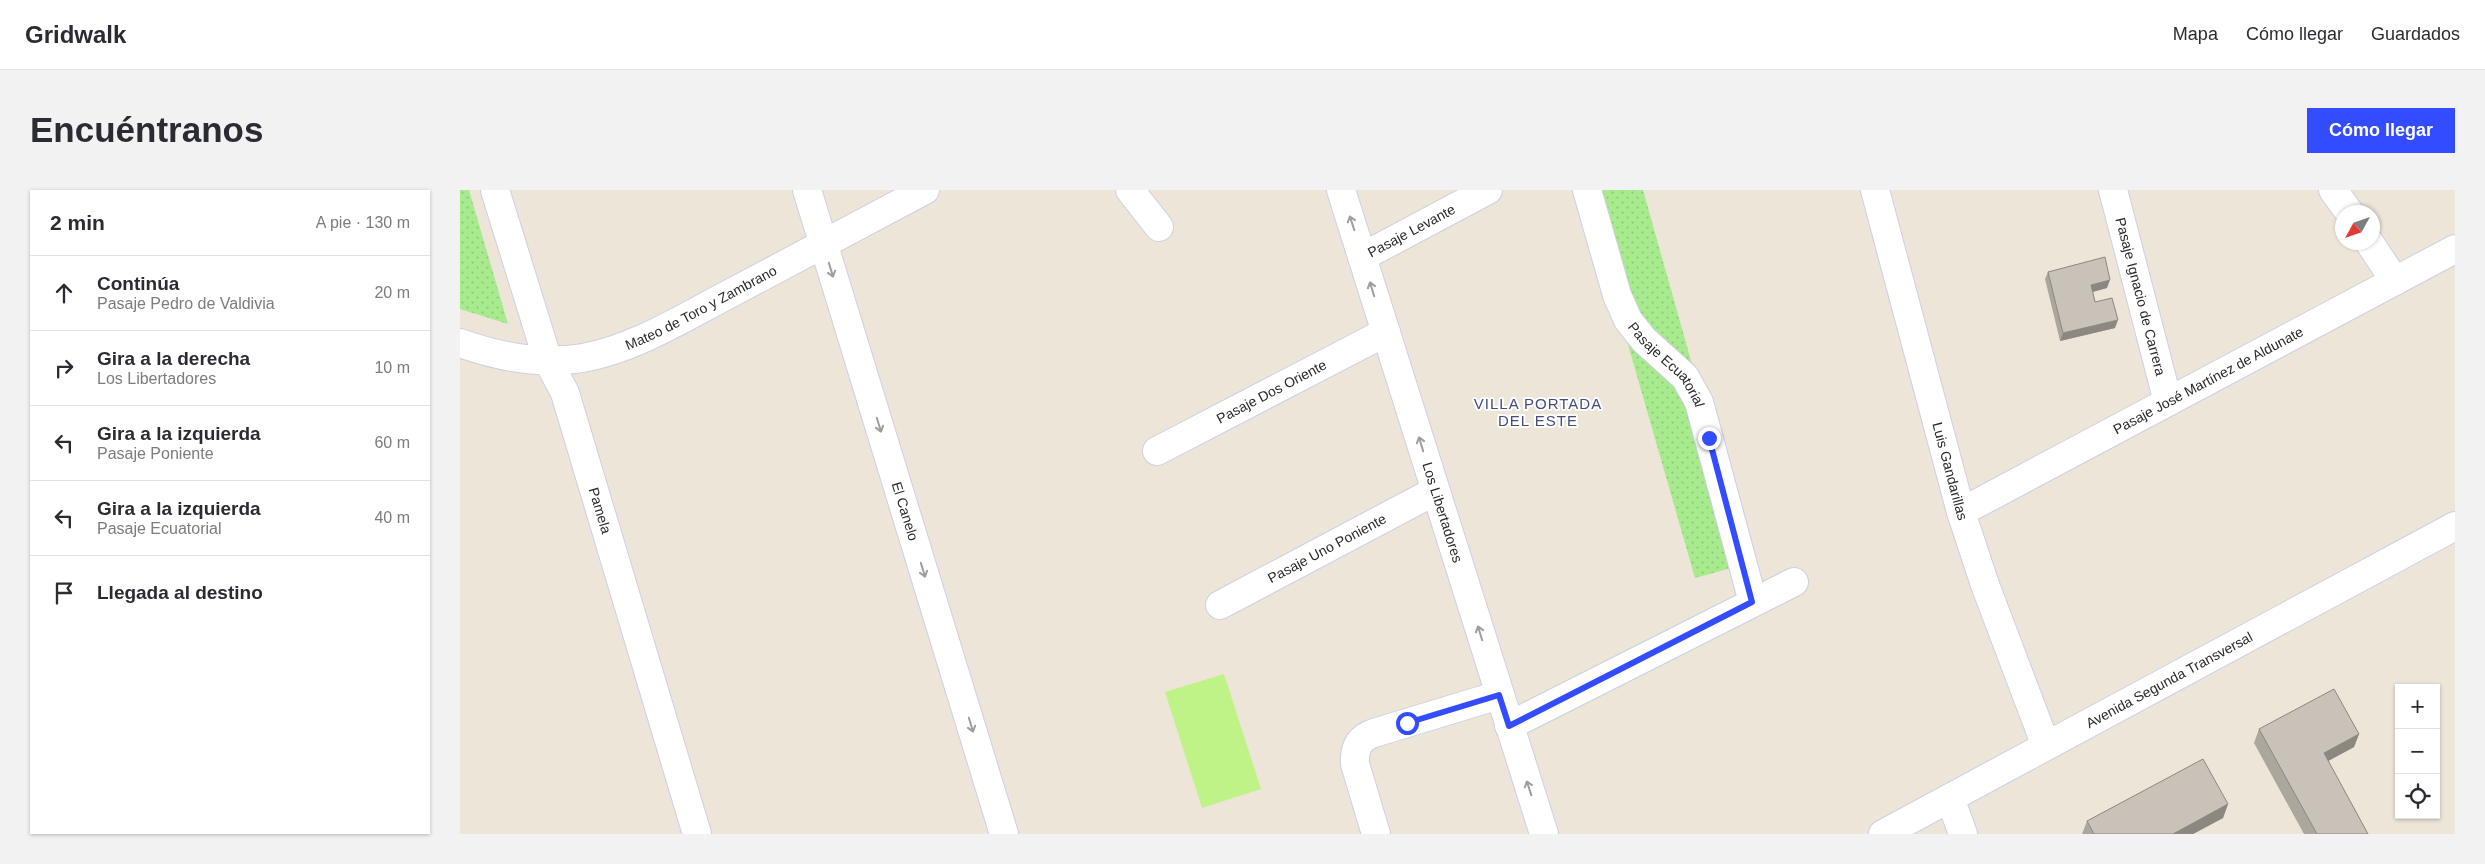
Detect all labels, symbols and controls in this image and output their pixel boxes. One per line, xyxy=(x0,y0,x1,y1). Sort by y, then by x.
text: Gridwalk xyxy=(25,21,126,48)
text: Mapa xyxy=(2173,24,2218,44)
text: Cómo llegar xyxy=(2246,24,2343,44)
text: Guardados xyxy=(2371,24,2460,44)
button: Cómo llegar xyxy=(2307,108,2455,153)
text: Encuéntranos xyxy=(30,110,263,149)
street label: Pasaje Levante xyxy=(1365,201,1458,260)
north arrow xyxy=(2335,205,2380,250)
text: 2 min xyxy=(50,211,105,234)
text: A pie · 130 m xyxy=(316,214,410,231)
one-way arrow xyxy=(1346,216,1356,232)
street label: Pasaje Ignacio de Carrera xyxy=(2112,216,2169,378)
street label: Mateo de Toro y Zambrano xyxy=(623,262,780,353)
one-way arrow xyxy=(827,262,837,278)
text: Continúa xyxy=(97,273,179,294)
icon: ahead xyxy=(50,279,78,307)
one-way arrow xyxy=(1367,282,1377,298)
text: 20 m xyxy=(374,284,410,301)
text: Pasaje Pedro de Valdivia xyxy=(97,295,275,312)
street label: Pasaje Ecuatorial xyxy=(1625,319,1708,408)
street label: Pasaje José Martínez de Aldunate xyxy=(2111,323,2306,437)
text: Gira a la derecha xyxy=(97,348,250,369)
icon: right xyxy=(50,354,78,382)
street label: Pasaje Dos Oriente xyxy=(1214,356,1329,427)
text: 10 m xyxy=(374,359,410,376)
text: Los Libertadores xyxy=(97,370,216,387)
district label: VILLA PORTADA DEL ESTE xyxy=(1474,395,1602,429)
one-way arrow xyxy=(874,417,884,433)
street label: Luis Gandarillas xyxy=(1929,421,1971,522)
text: Gira a la izquierda xyxy=(97,423,261,444)
route end xyxy=(1698,427,1721,450)
icon: left xyxy=(50,429,78,457)
text: 60 m xyxy=(374,434,410,451)
one-way arrow xyxy=(1415,437,1425,453)
text: Pasaje Poniente xyxy=(97,445,214,462)
street label: Los Libertadores xyxy=(1419,460,1466,565)
street label: El Canelo xyxy=(889,480,922,543)
street label: Pamela xyxy=(586,486,615,536)
text: Gira a la izquierda xyxy=(97,498,261,519)
icon: left xyxy=(50,504,78,532)
text: 40 m xyxy=(374,509,410,526)
street label: Pasaje Uno Poniente xyxy=(1265,510,1389,586)
text: Pasaje Ecuatorial xyxy=(97,520,222,537)
one-way arrow xyxy=(919,562,929,578)
icon: arrive xyxy=(50,579,78,607)
text: Llegada al destino xyxy=(97,582,263,603)
one-way arrow xyxy=(1474,625,1484,641)
street label: Avenida Segunda Transversal xyxy=(2083,629,2255,731)
map controls xyxy=(2395,684,2440,819)
button: + xyxy=(2395,684,2440,729)
route start xyxy=(1396,712,1419,735)
one-way arrow xyxy=(967,717,977,733)
button: − xyxy=(2395,729,2440,774)
button: locate xyxy=(2395,774,2440,819)
one-way arrow xyxy=(1524,780,1533,796)

